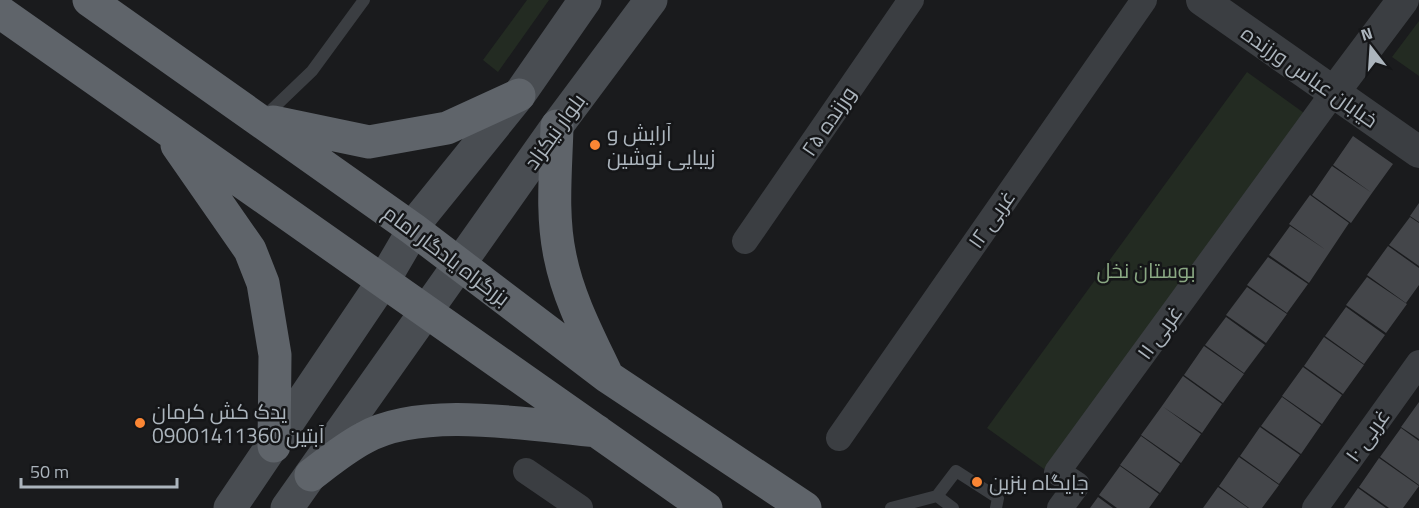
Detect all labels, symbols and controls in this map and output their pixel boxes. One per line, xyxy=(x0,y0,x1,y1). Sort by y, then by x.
street label: خیابان عباس ورزنده xyxy=(1235,17,1385,135)
north arrow xyxy=(1341,18,1401,78)
text: N xyxy=(1358,21,1375,47)
street label: ورزنده ۲۵ xyxy=(793,79,863,163)
street label: بلوار نیکزاد xyxy=(515,86,593,176)
place label: آرایش و زیبایی نوشین xyxy=(607,117,715,173)
marker: آرایش و زیبایی نوشین xyxy=(588,138,602,152)
street label: غربی ۱۲ xyxy=(959,183,1023,255)
street label: بزرگراه یادگار امام xyxy=(377,197,517,313)
park label: بوستان نخل xyxy=(1096,254,1196,286)
street label: غربی ۱۱ xyxy=(1128,298,1190,366)
place label: یدک کش کرمان آبتین 09001411360 xyxy=(152,395,325,451)
street label: غربی ۱۰ xyxy=(1337,402,1397,468)
marker: یدک کش کرمان آبتین 09001411360 xyxy=(133,416,147,430)
scale bar xyxy=(21,451,177,489)
text: 50 m xyxy=(30,458,69,485)
place label: جایگاه بنزین xyxy=(989,466,1089,498)
marker: جایگاه بنزین xyxy=(970,475,984,489)

